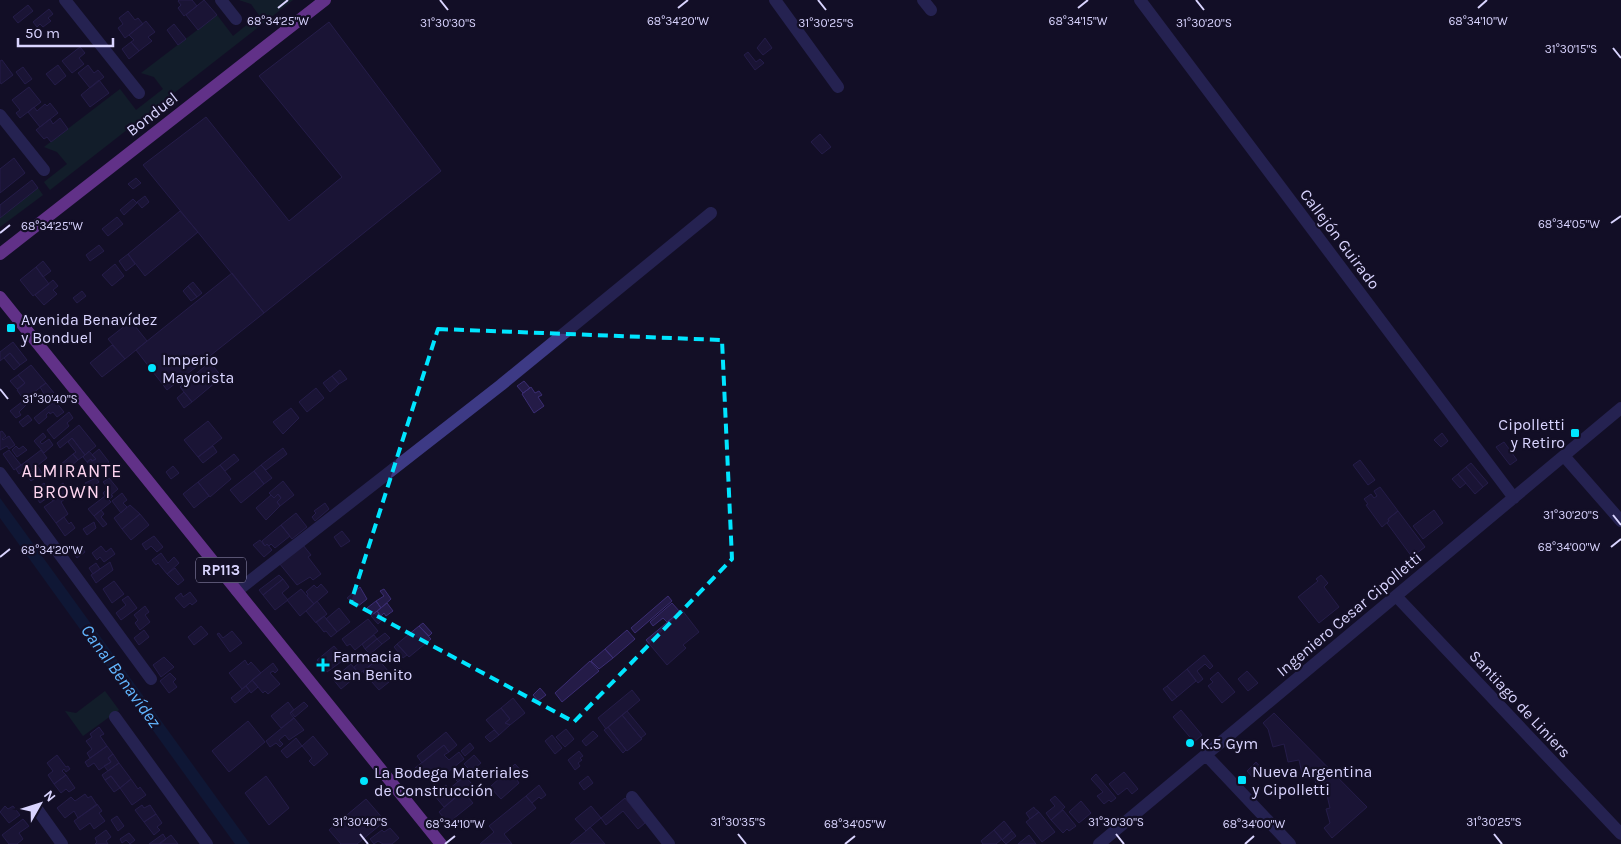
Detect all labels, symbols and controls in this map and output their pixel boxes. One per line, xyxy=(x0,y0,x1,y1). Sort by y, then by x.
text: 68°34'25"W xyxy=(247,14,309,28)
text: 68°34'20"W xyxy=(647,14,709,28)
text: 68°34'15"W xyxy=(1049,14,1108,28)
text: 68°34'10"W xyxy=(1448,14,1508,28)
scale bar xyxy=(18,15,112,47)
text: 31°30'30"S xyxy=(420,16,476,30)
text: 31°30'25"S xyxy=(798,16,854,30)
text: 31°30'20"S xyxy=(1176,16,1232,30)
text: 50 m xyxy=(25,24,60,42)
text: 31°30'15"S xyxy=(1545,42,1597,56)
street label: Bonduel xyxy=(122,88,182,140)
street label: Callejón Guirado xyxy=(1296,185,1384,293)
text: 68°34'05"W xyxy=(1538,217,1600,231)
text: 68°34'25"W xyxy=(21,219,83,233)
place label: Avenida Benavídez y Bonduel xyxy=(20,310,157,347)
marker: Avenida Benavídez y Bonduel xyxy=(5,322,17,334)
place label: Imperio Mayorista xyxy=(162,350,234,387)
marker: Imperio Mayorista xyxy=(146,362,158,374)
text: 31°30'40"S xyxy=(22,392,78,406)
place label: Cipolletti y Retiro xyxy=(1498,415,1565,452)
marker: Cipolletti y Retiro xyxy=(1569,427,1581,439)
district label: ALMIRANTE BROWN I xyxy=(22,460,122,503)
text: 31°30'20"S xyxy=(1543,508,1599,522)
text: 68°34'00"W xyxy=(1538,540,1600,554)
text: 68°34'20"W xyxy=(21,543,83,557)
street label: Ingeniero Cesar Cipolletti xyxy=(1272,548,1426,680)
road number: RP113 xyxy=(196,558,246,582)
water label: Canal Benavídez xyxy=(76,620,166,732)
street label: Santiago de Liniers xyxy=(1465,646,1575,762)
place label: Farmacia San Benito xyxy=(333,647,412,684)
marker: Farmacia San Benito xyxy=(317,659,329,671)
place label: K.5 Gym xyxy=(1200,734,1258,753)
marker: K.5 Gym xyxy=(1184,737,1196,749)
place label: Nueva Argentina y Cipolletti xyxy=(1251,762,1372,799)
place label: La Bodega Materiales de Construcción xyxy=(374,763,529,800)
marker: Nueva Argentina y Cipolletti xyxy=(1236,774,1248,786)
marker: La Bodega Materiales de Construcción xyxy=(358,775,370,787)
north arrow xyxy=(15,779,65,829)
text: N xyxy=(40,787,59,805)
text: 31°30'40"S xyxy=(332,815,388,829)
text: 31°30'35"S xyxy=(710,815,766,829)
text: 31°30'30"S xyxy=(1088,815,1144,829)
text: 31°30'25"S xyxy=(1466,815,1522,829)
text: 68°34'10"W xyxy=(425,817,485,831)
text: 68°34'05"W xyxy=(824,817,886,831)
text: 68°34'00"W xyxy=(1223,817,1285,831)

